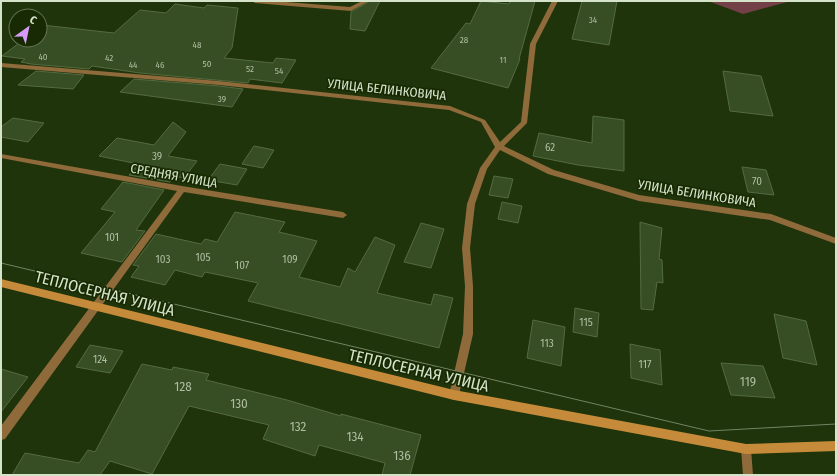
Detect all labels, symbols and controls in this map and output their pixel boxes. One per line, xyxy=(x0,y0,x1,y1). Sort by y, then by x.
north arrow xyxy=(8,8,48,48)
text: С xyxy=(27,13,39,27)
house number: 34 xyxy=(589,15,598,25)
house number: 28 xyxy=(460,35,469,45)
house number: 48 xyxy=(193,40,202,50)
house number: 40 xyxy=(38,52,48,62)
house number: 42 xyxy=(105,53,113,63)
house number: 11 xyxy=(500,55,506,65)
house number: 50 xyxy=(203,59,212,69)
house number: 44 xyxy=(129,60,138,70)
house number: 46 xyxy=(156,60,165,70)
house number: 52 xyxy=(246,64,254,74)
house number: 54 xyxy=(275,66,284,76)
street label: УЛИЦА БЕЛИНКОВИЧА xyxy=(326,76,447,103)
house number: 39 xyxy=(218,94,226,104)
house number: 62 xyxy=(545,141,555,154)
house number: 39 xyxy=(152,150,162,163)
street label: СРЕДНЯЯ УЛИЦА xyxy=(129,160,219,191)
house number: 70 xyxy=(752,175,762,188)
street label: УЛИЦА БЕЛИНКОВИЧА xyxy=(636,177,757,210)
house number: 101 xyxy=(105,231,119,244)
house number: 105 xyxy=(195,251,211,264)
house number: 103 xyxy=(156,253,170,266)
house number: 109 xyxy=(282,253,298,266)
house number: 107 xyxy=(235,259,250,272)
street label: ТЕПЛОСЕРНАЯ УЛИЦА xyxy=(33,267,177,320)
house number: 115 xyxy=(579,316,593,329)
house number: 113 xyxy=(540,337,554,350)
street label: ТЕПЛОСЕРНАЯ УЛИЦА xyxy=(347,345,491,396)
house number: 124 xyxy=(93,353,108,366)
house number: 117 xyxy=(639,358,652,371)
house number: 119 xyxy=(740,374,756,389)
house number: 128 xyxy=(174,379,192,394)
house number: 130 xyxy=(230,396,248,411)
house number: 132 xyxy=(290,419,307,434)
house number: 134 xyxy=(346,429,364,444)
house number: 136 xyxy=(393,448,411,463)

